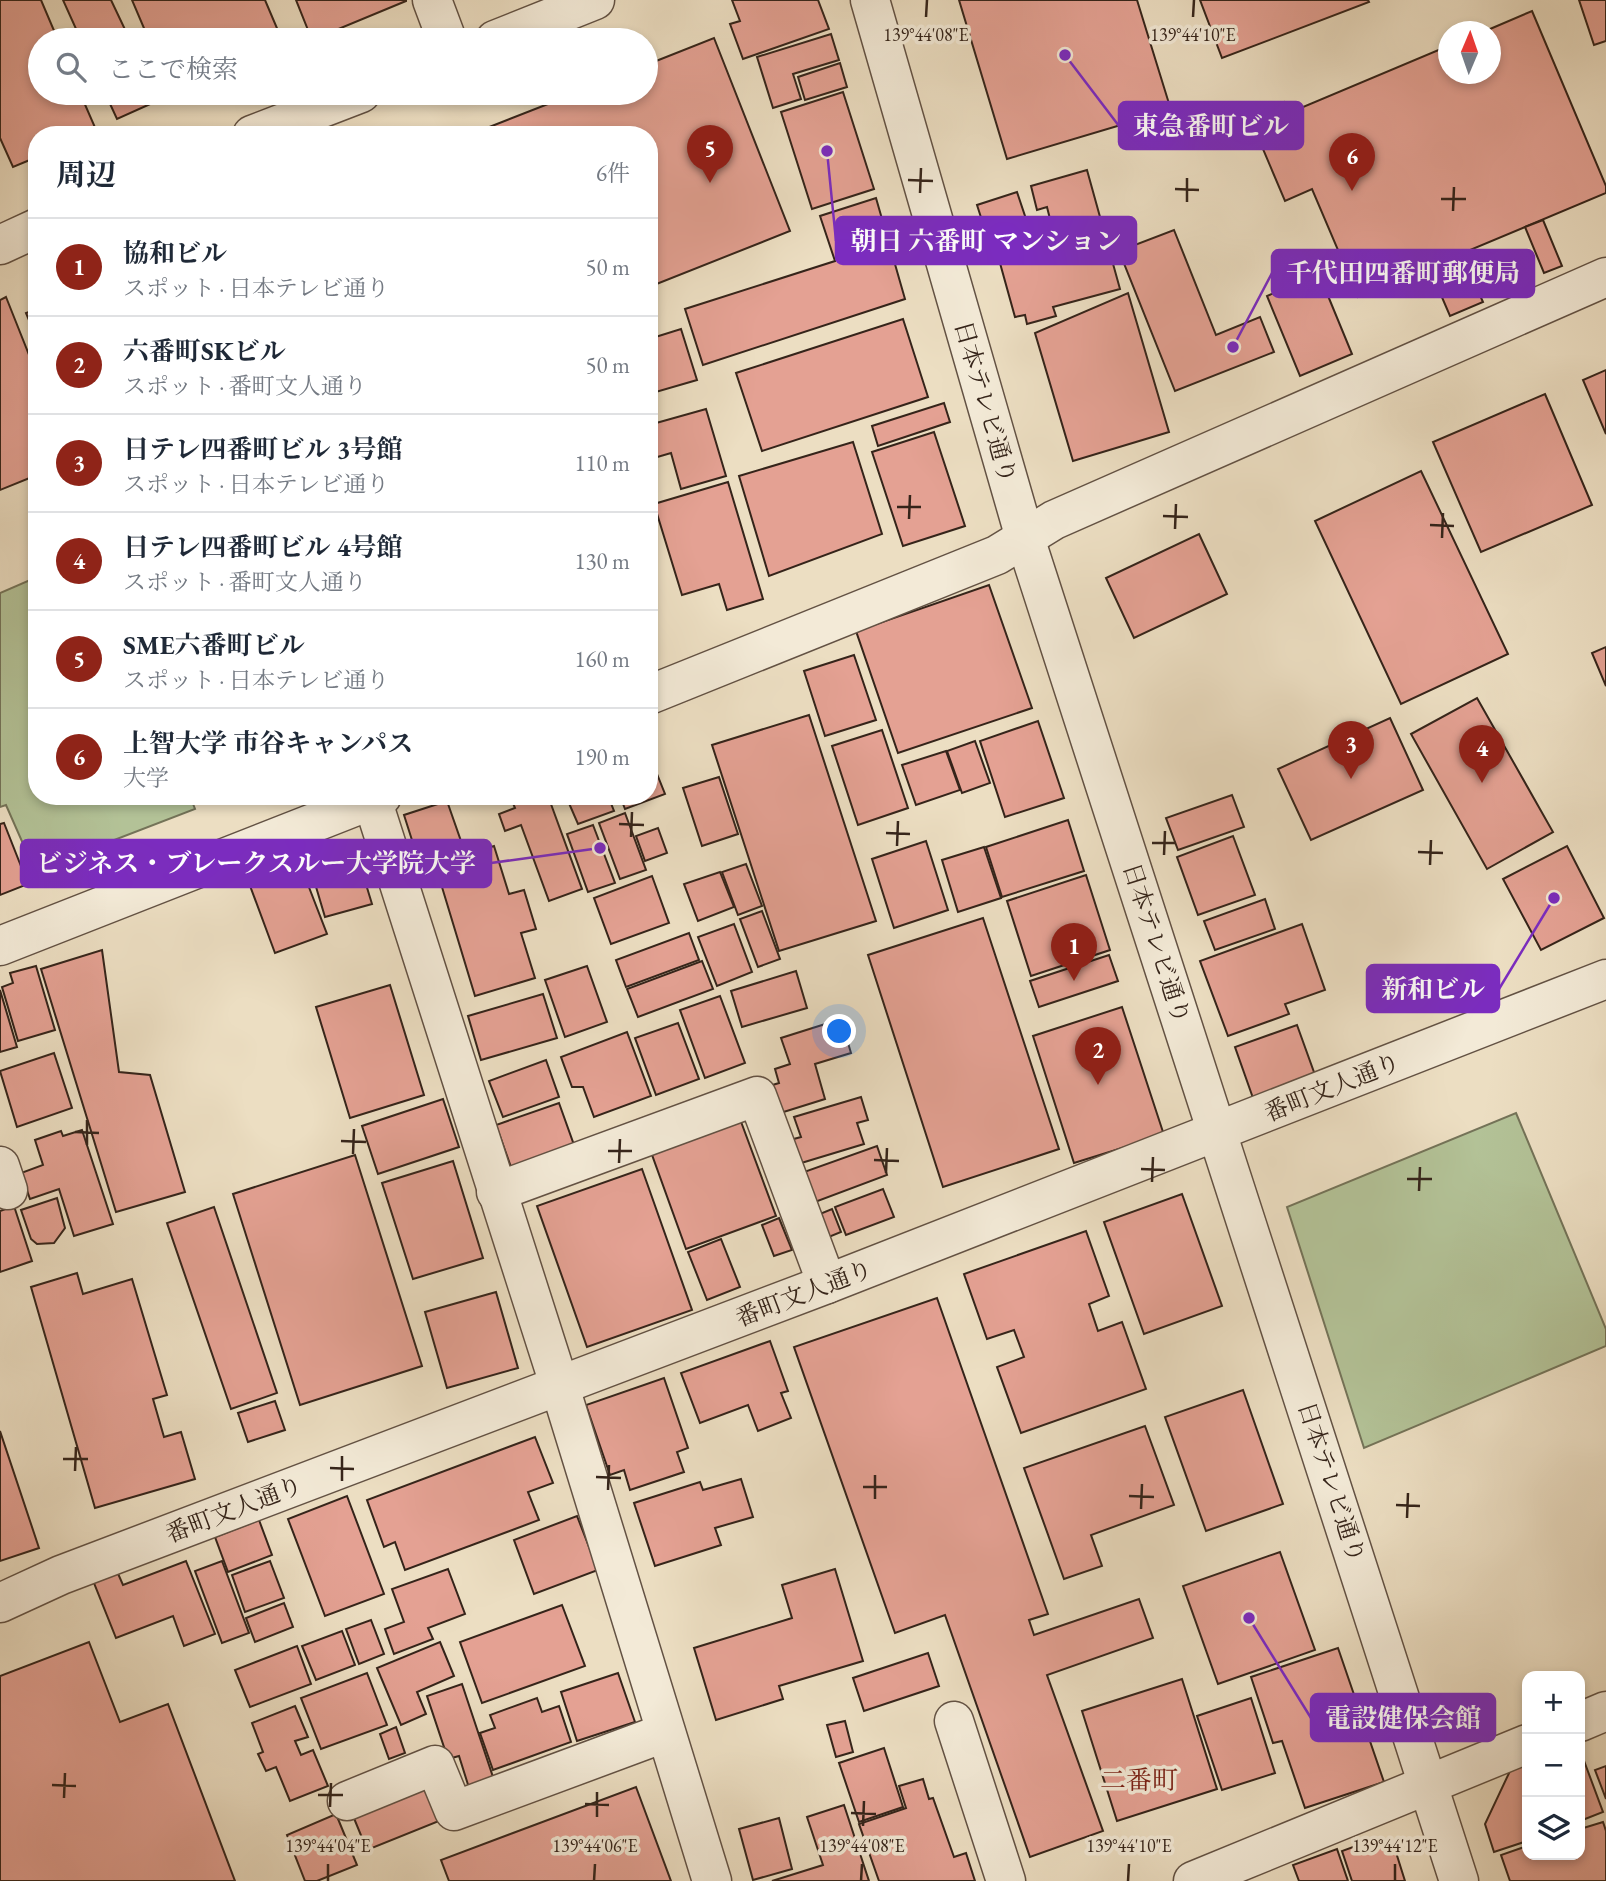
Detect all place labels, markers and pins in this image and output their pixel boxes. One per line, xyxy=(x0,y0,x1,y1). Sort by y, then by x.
callout: 東急番町ビル xyxy=(1119,102,1303,149)
pin: 5 xyxy=(687,125,733,183)
pin: 6 xyxy=(1329,133,1375,191)
callout: 朝日 六番町 マンション xyxy=(836,217,1136,264)
callout: 千代田四番町郵便局 xyxy=(1272,250,1534,297)
pin: 3 xyxy=(1328,721,1374,779)
pin: 4 xyxy=(1459,725,1505,783)
callout: ビジネス・ブレークスルー大学院大学 xyxy=(21,840,491,887)
pin: 1 xyxy=(1051,923,1097,981)
callout: 新和ビル xyxy=(1367,965,1499,1012)
pin: 2 xyxy=(1075,1027,1121,1085)
callout: 電設健保会館 xyxy=(1311,1694,1495,1741)

